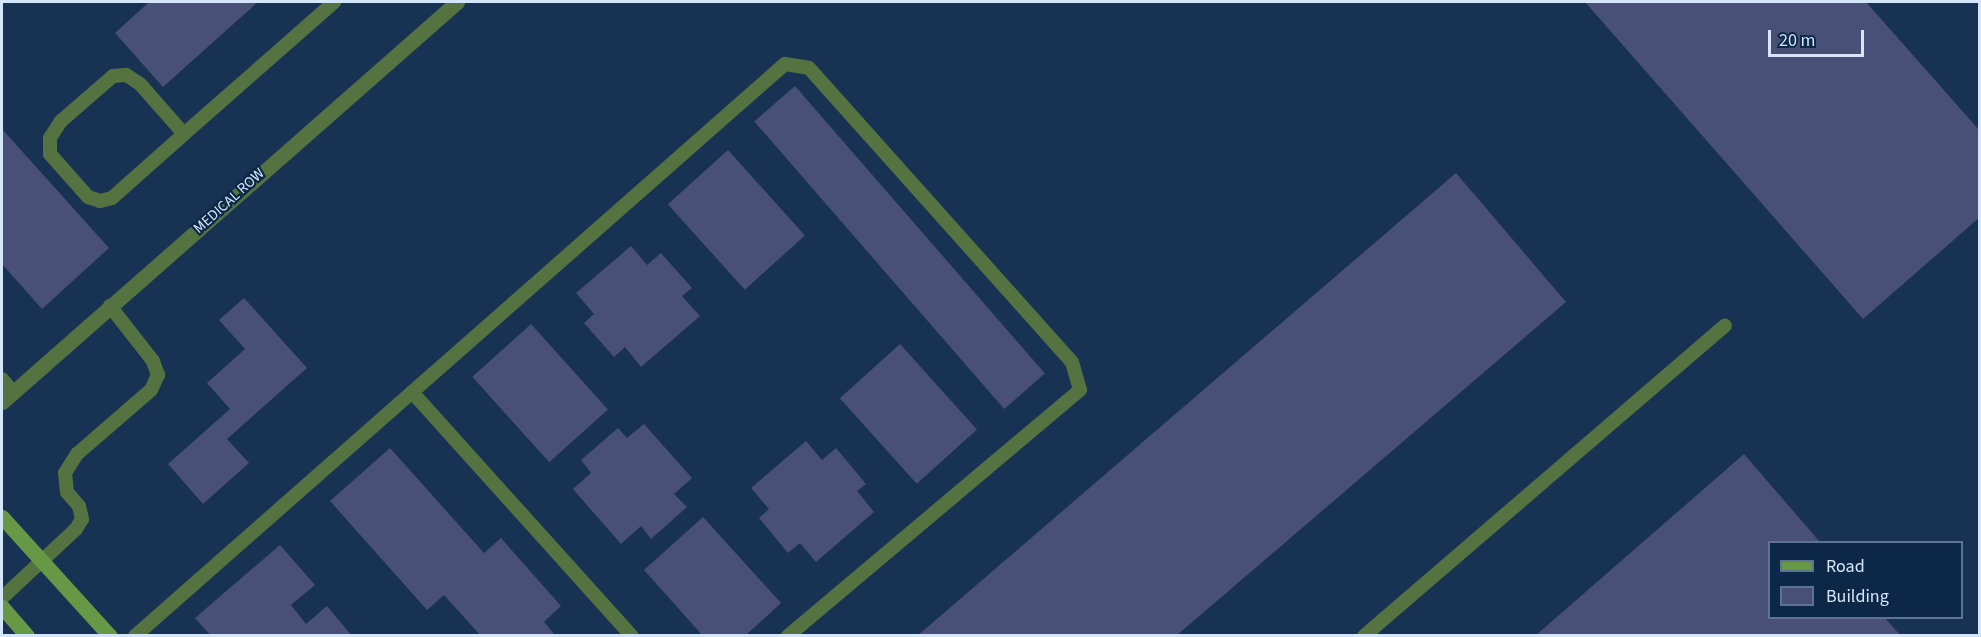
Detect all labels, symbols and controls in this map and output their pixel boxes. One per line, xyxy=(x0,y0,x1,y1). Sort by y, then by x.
scale bar xyxy=(1771,18,1867,56)
text: 20 m xyxy=(1779,28,1815,53)
street label: MEDICAL ROW xyxy=(190,164,268,238)
legend xyxy=(1768,541,1963,619)
text: Road xyxy=(1826,554,1865,579)
text: Building xyxy=(1826,584,1889,609)

